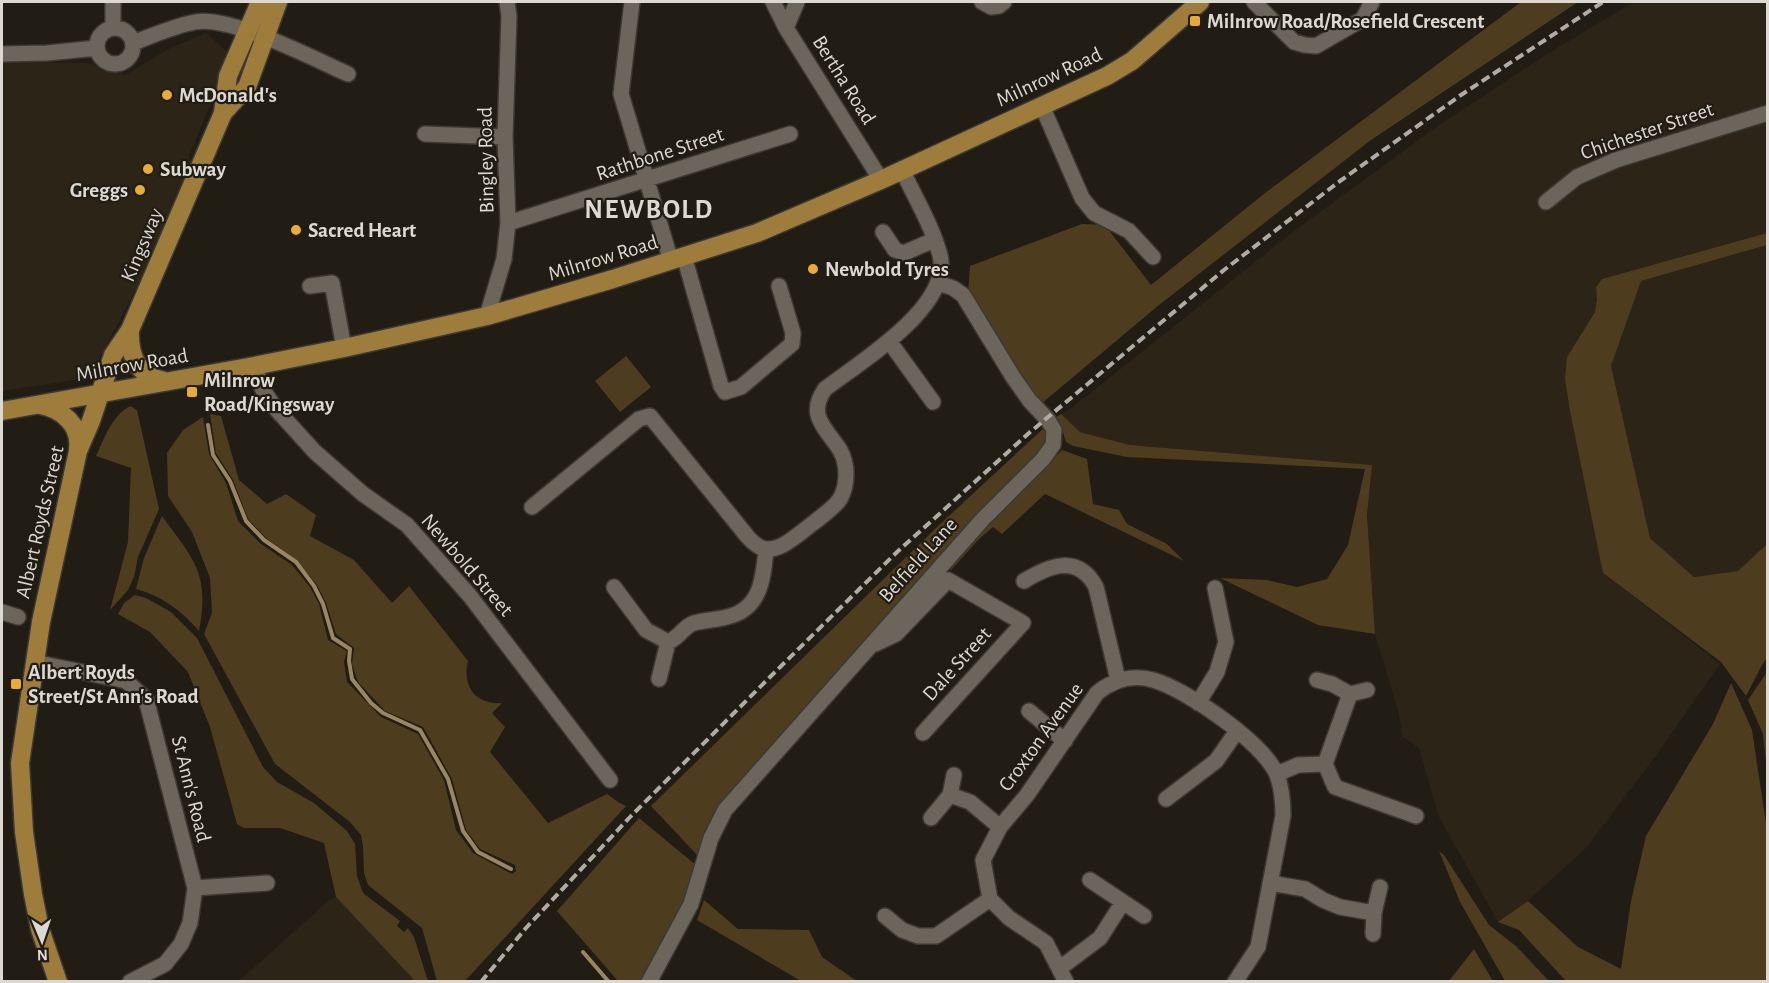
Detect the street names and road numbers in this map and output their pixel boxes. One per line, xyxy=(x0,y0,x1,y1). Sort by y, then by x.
street label: Bertha Road xyxy=(809,32,879,128)
street label: Milnrow Road xyxy=(993,43,1105,111)
street label: Chichester Street xyxy=(1578,98,1716,164)
street label: Bingley Road xyxy=(475,106,497,213)
street label: Rathbone Street xyxy=(594,123,727,185)
street label: Kingsway xyxy=(117,205,167,285)
street label: Milnrow Road xyxy=(546,231,661,285)
street label: Milnrow Road xyxy=(74,345,190,385)
street label: Albert Royds Street xyxy=(12,443,68,600)
street label: Newbold Street xyxy=(417,510,517,620)
street label: Belfield Lane xyxy=(875,514,961,606)
street label: Dale Street xyxy=(919,623,995,705)
street label: Croxton Avenue xyxy=(995,679,1087,795)
street label: St Ann's Road xyxy=(168,734,214,844)

